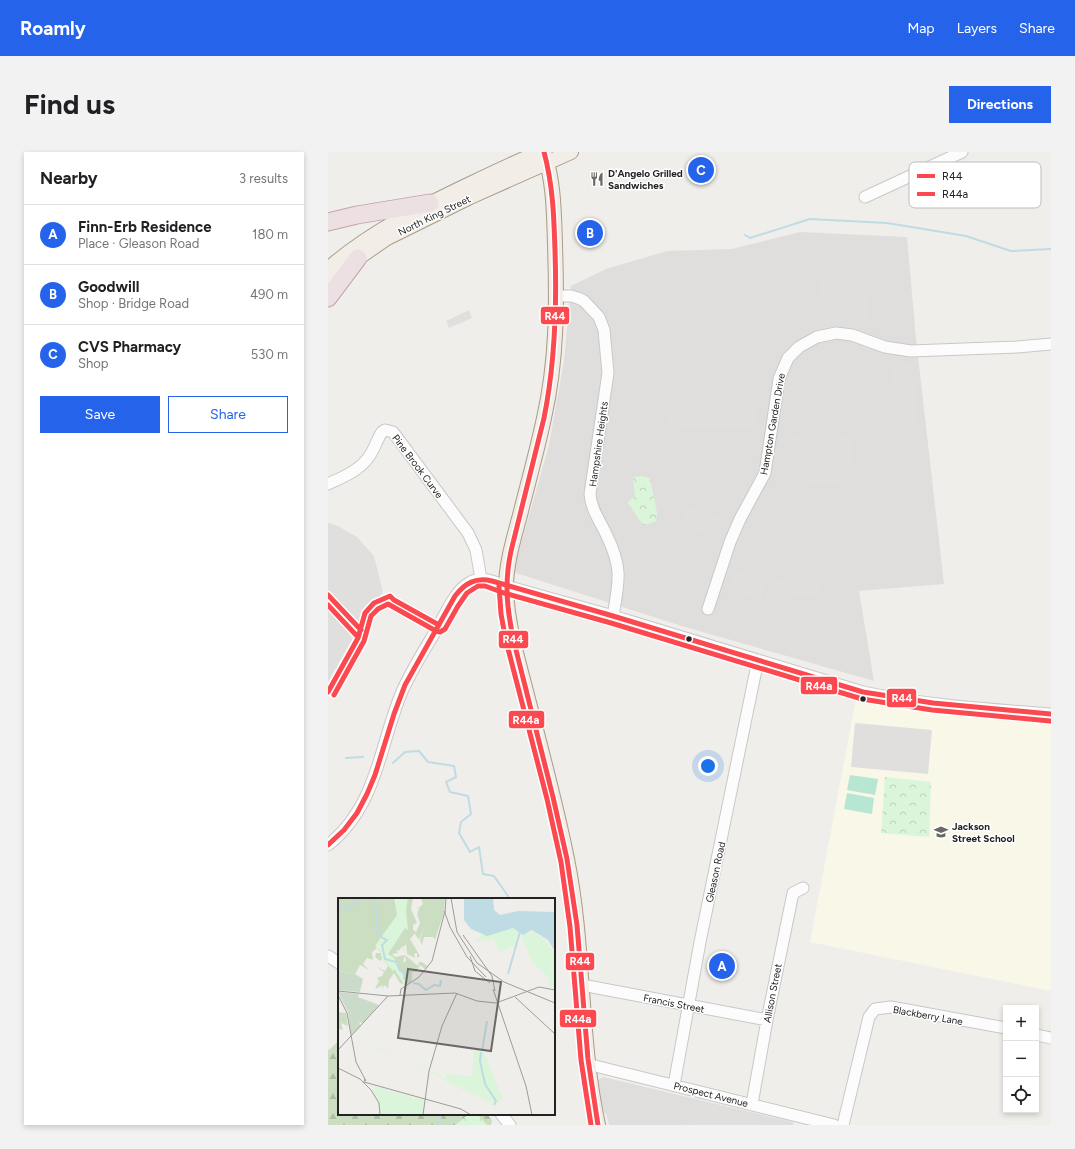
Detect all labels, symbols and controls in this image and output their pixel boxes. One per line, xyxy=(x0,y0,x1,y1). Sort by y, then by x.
text: Roamly xyxy=(20,17,86,40)
text: Map xyxy=(907,20,935,37)
text: Layers xyxy=(957,20,997,37)
text: Share xyxy=(1019,20,1055,37)
button: Directions xyxy=(949,86,1051,123)
text: Find us xyxy=(24,87,115,121)
pin: C xyxy=(688,155,714,185)
legend xyxy=(909,162,1041,208)
place label: D'Angelo Grilled Sandwiches xyxy=(608,167,683,192)
text: Nearby xyxy=(40,168,98,188)
text: R44 xyxy=(942,170,963,183)
text: 3 results xyxy=(239,171,288,186)
restaurant icon: D'Angelo Grilled Sandwiches xyxy=(589,171,605,187)
text: R44a xyxy=(942,188,968,201)
street label: North King Street xyxy=(396,192,473,239)
text: Finn-Erb Residence xyxy=(78,218,212,236)
pin: B xyxy=(577,218,603,248)
text: A xyxy=(48,227,58,242)
text: 180 m xyxy=(252,227,288,242)
text: Place · Gleason Road xyxy=(78,236,199,251)
text: Goodwill xyxy=(78,278,139,296)
text: B xyxy=(49,287,57,302)
text: 490 m xyxy=(250,287,288,302)
text: Shop · Bridge Road xyxy=(78,296,189,311)
line badge: R44 xyxy=(540,306,570,325)
text: R44 xyxy=(544,310,566,323)
text: CVS Pharmacy xyxy=(78,338,181,356)
text: C xyxy=(48,347,58,362)
text: 530 m xyxy=(251,347,288,362)
text: Shop xyxy=(78,356,108,371)
street label: Hampton Garden Drive xyxy=(757,372,788,476)
button: Save xyxy=(40,396,160,433)
button: Share xyxy=(168,396,288,433)
street label: Hampshire Heights xyxy=(586,400,611,488)
street label: Pine Brook Curve xyxy=(389,432,446,501)
line badge: R44 xyxy=(498,630,529,649)
text: R44 xyxy=(502,633,524,646)
unlabelled marker xyxy=(684,634,694,644)
line badge: R44a xyxy=(800,676,838,695)
text: R44a xyxy=(806,680,833,693)
line badge: R44 xyxy=(886,688,917,708)
text: R44 xyxy=(891,692,913,705)
unlabelled marker xyxy=(858,694,868,704)
line badge: R44a xyxy=(508,710,545,729)
text: R44a xyxy=(513,714,540,727)
your location xyxy=(698,756,718,776)
place label: Jackson Street School xyxy=(952,820,1015,845)
school or university icon: Jackson Street School xyxy=(933,824,949,840)
street label: Gleason Road xyxy=(703,840,728,904)
inset map xyxy=(338,898,555,1115)
pin: A xyxy=(709,951,735,981)
line badge: R44 xyxy=(565,952,595,971)
text: R44 xyxy=(569,955,591,968)
street label: Allison Street xyxy=(760,962,785,1024)
street label: Francis Street xyxy=(642,991,706,1016)
street label: Blackberry Lane xyxy=(892,1003,964,1028)
map controls xyxy=(1003,1005,1039,1113)
button: + xyxy=(1003,1005,1039,1041)
line badge: R44a xyxy=(559,1009,597,1028)
text: R44a xyxy=(565,1013,592,1026)
button: − xyxy=(1003,1041,1039,1077)
button: locate xyxy=(1003,1077,1039,1113)
street label: Prospect Avenue xyxy=(672,1079,750,1110)

